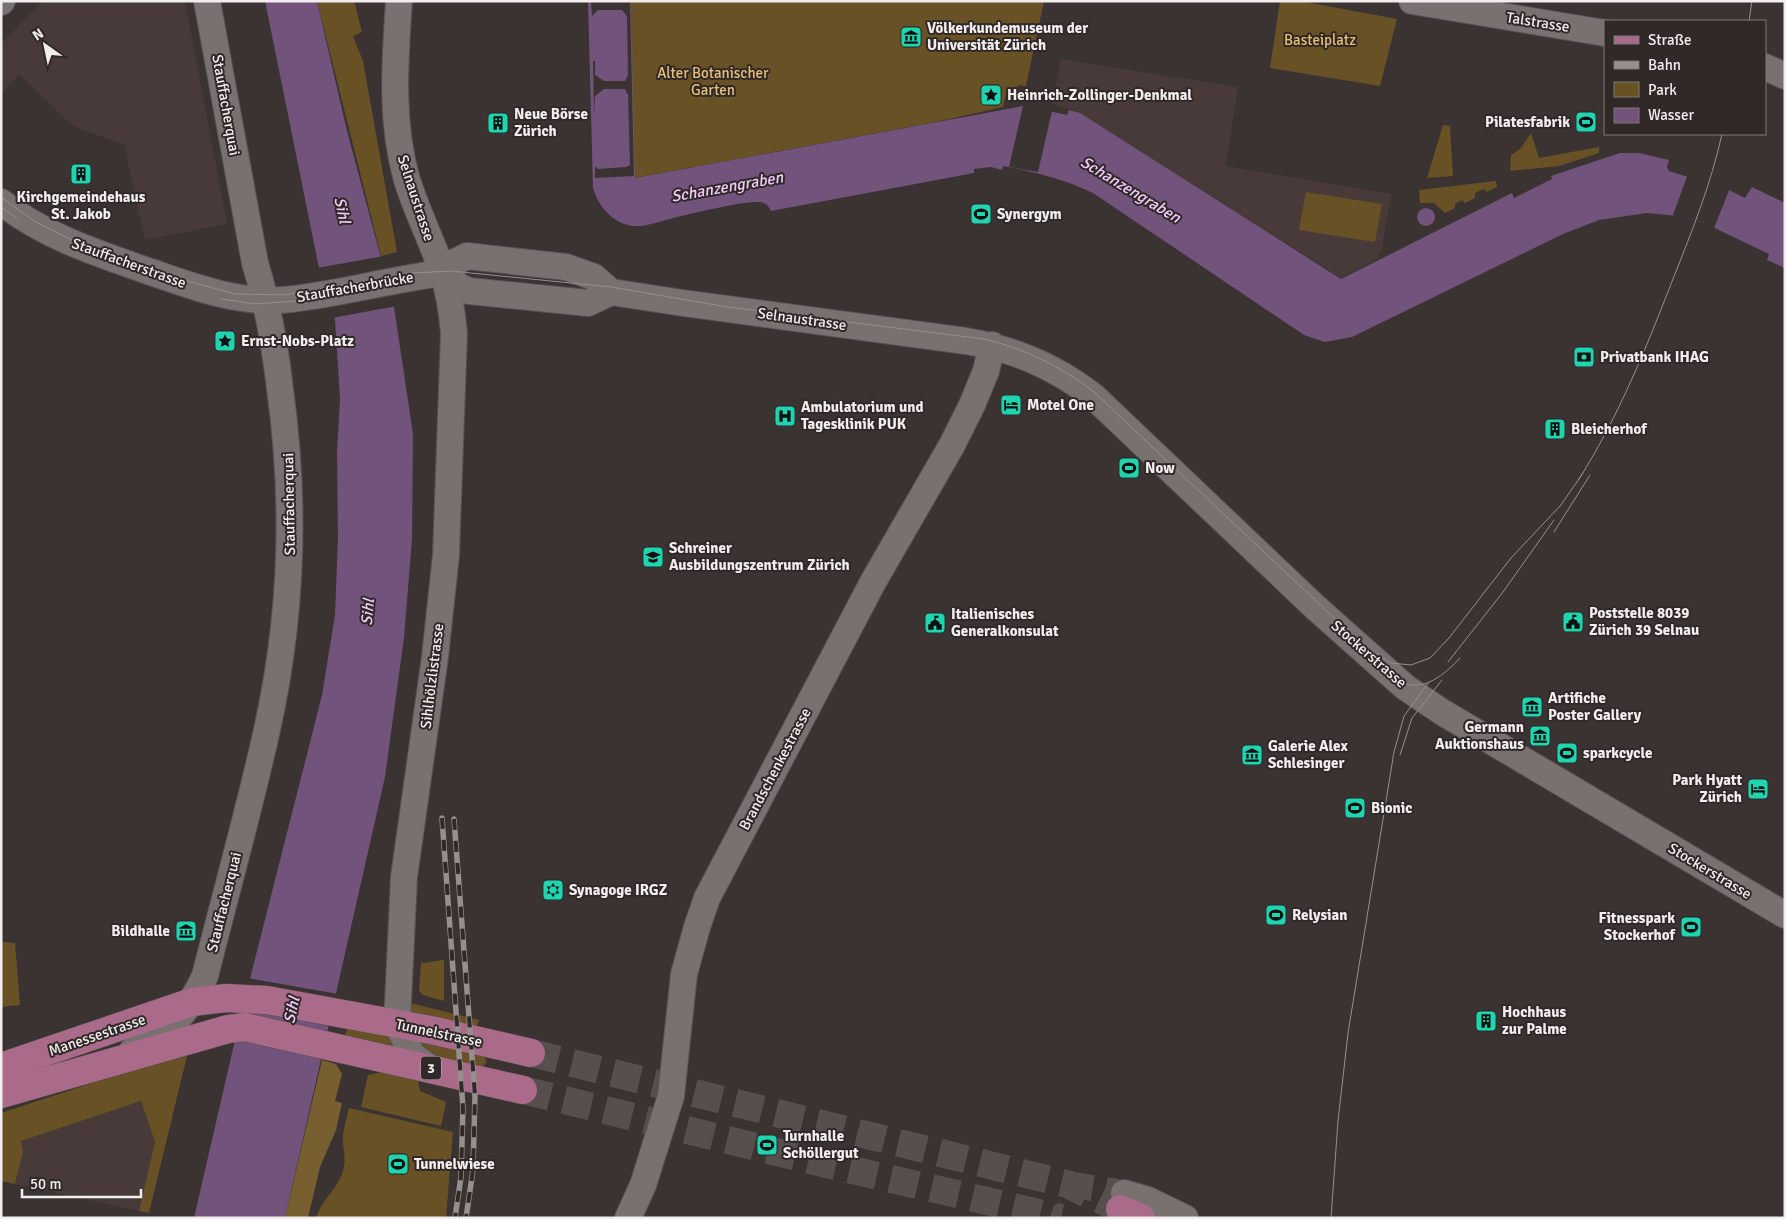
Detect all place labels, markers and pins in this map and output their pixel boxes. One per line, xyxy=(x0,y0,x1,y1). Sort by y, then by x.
place label: Völkerkundemuseum der Universität Zürich xyxy=(927,19,1088,54)
museum icon: Völkerkundemuseum der Universität Zürich xyxy=(899,25,923,49)
place icon: Heinrich-Zollinger-Denkmal xyxy=(979,83,1003,107)
place label: Heinrich-Zollinger-Denkmal xyxy=(1007,86,1192,104)
place label: Neue Börse Zürich xyxy=(514,105,588,140)
sports icon: Pilatesfabrik xyxy=(1574,110,1598,134)
building icon: Neue Börse Zürich xyxy=(486,111,510,135)
place label: Pilatesfabrik xyxy=(1485,113,1570,131)
building icon: Kirchgemeindehaus St. Jakob xyxy=(69,162,93,186)
place label: Kirchgemeindehaus St. Jakob xyxy=(17,188,146,223)
sports icon: Synergym xyxy=(969,202,993,226)
place label: Synergym xyxy=(997,205,1062,223)
place icon: Ernst-Nobs-Platz xyxy=(213,329,237,353)
place label: Ernst-Nobs-Platz xyxy=(241,332,354,350)
bank icon: Privatbank IHAG xyxy=(1572,345,1596,369)
place label: Privatbank IHAG xyxy=(1600,348,1709,366)
hotel icon: Motel One xyxy=(999,393,1023,417)
place label: Motel One xyxy=(1027,396,1094,414)
place label: Ambulatorium und Tagesklinik PUK xyxy=(801,398,924,433)
hospital icon: Ambulatorium und Tagesklinik PUK xyxy=(773,404,797,428)
building icon: Bleicherhof xyxy=(1543,417,1567,441)
place label: Bleicherhof xyxy=(1571,420,1648,438)
sports icon: Now xyxy=(1117,456,1141,480)
place label: Now xyxy=(1145,459,1175,477)
place label: Schreiner Ausbildungszentrum Zürich xyxy=(669,539,850,574)
school or university icon: Schreiner Ausbildungszentrum Zürich xyxy=(641,545,665,569)
place label: Poststelle 8039 Zürich 39 Selnau xyxy=(1589,604,1699,639)
place label: Italienisches Generalkonsulat xyxy=(951,605,1059,640)
public building icon: Poststelle 8039 Zürich 39 Selnau xyxy=(1561,610,1585,634)
public building icon: Italienisches Generalkonsulat xyxy=(923,611,947,635)
place label: Artifiche Poster Gallery xyxy=(1548,689,1642,724)
museum icon: Artifiche Poster Gallery xyxy=(1520,695,1544,719)
place label: Germann Auktionshaus xyxy=(1435,718,1524,753)
museum icon: Germann Auktionshaus xyxy=(1528,724,1552,748)
place label: Galerie Alex Schlesinger xyxy=(1268,737,1348,772)
sports icon: sparkcycle xyxy=(1555,741,1579,765)
museum icon: Galerie Alex Schlesinger xyxy=(1240,743,1264,767)
place label: sparkcycle xyxy=(1583,744,1652,762)
place label: Park Hyatt Zürich xyxy=(1672,771,1742,806)
hotel icon: Park Hyatt Zürich xyxy=(1746,777,1770,801)
sports icon: Bionic xyxy=(1343,796,1367,820)
place label: Bionic xyxy=(1371,799,1412,817)
synagogue icon: Synagoge IRGZ xyxy=(541,878,565,902)
place label: Synagoge IRGZ xyxy=(569,881,668,899)
sports icon: Relysian xyxy=(1264,903,1288,927)
place label: Relysian xyxy=(1292,906,1348,924)
place label: Fitnesspark Stockerhof xyxy=(1598,909,1677,944)
sports icon: Fitnesspark Stockerhof xyxy=(1679,915,1703,939)
museum icon: Bildhalle xyxy=(174,919,198,943)
place label: Bildhalle xyxy=(111,922,170,940)
place label: Hochhaus zur Palme xyxy=(1502,1003,1567,1038)
building icon: Hochhaus zur Palme xyxy=(1474,1009,1498,1033)
place label: Turnhalle Schöllergut xyxy=(783,1127,859,1162)
sports icon: Turnhalle Schöllergut xyxy=(755,1133,779,1157)
sports icon: Tunnelwiese xyxy=(386,1152,410,1176)
place label: Tunnelwiese xyxy=(414,1155,495,1173)

